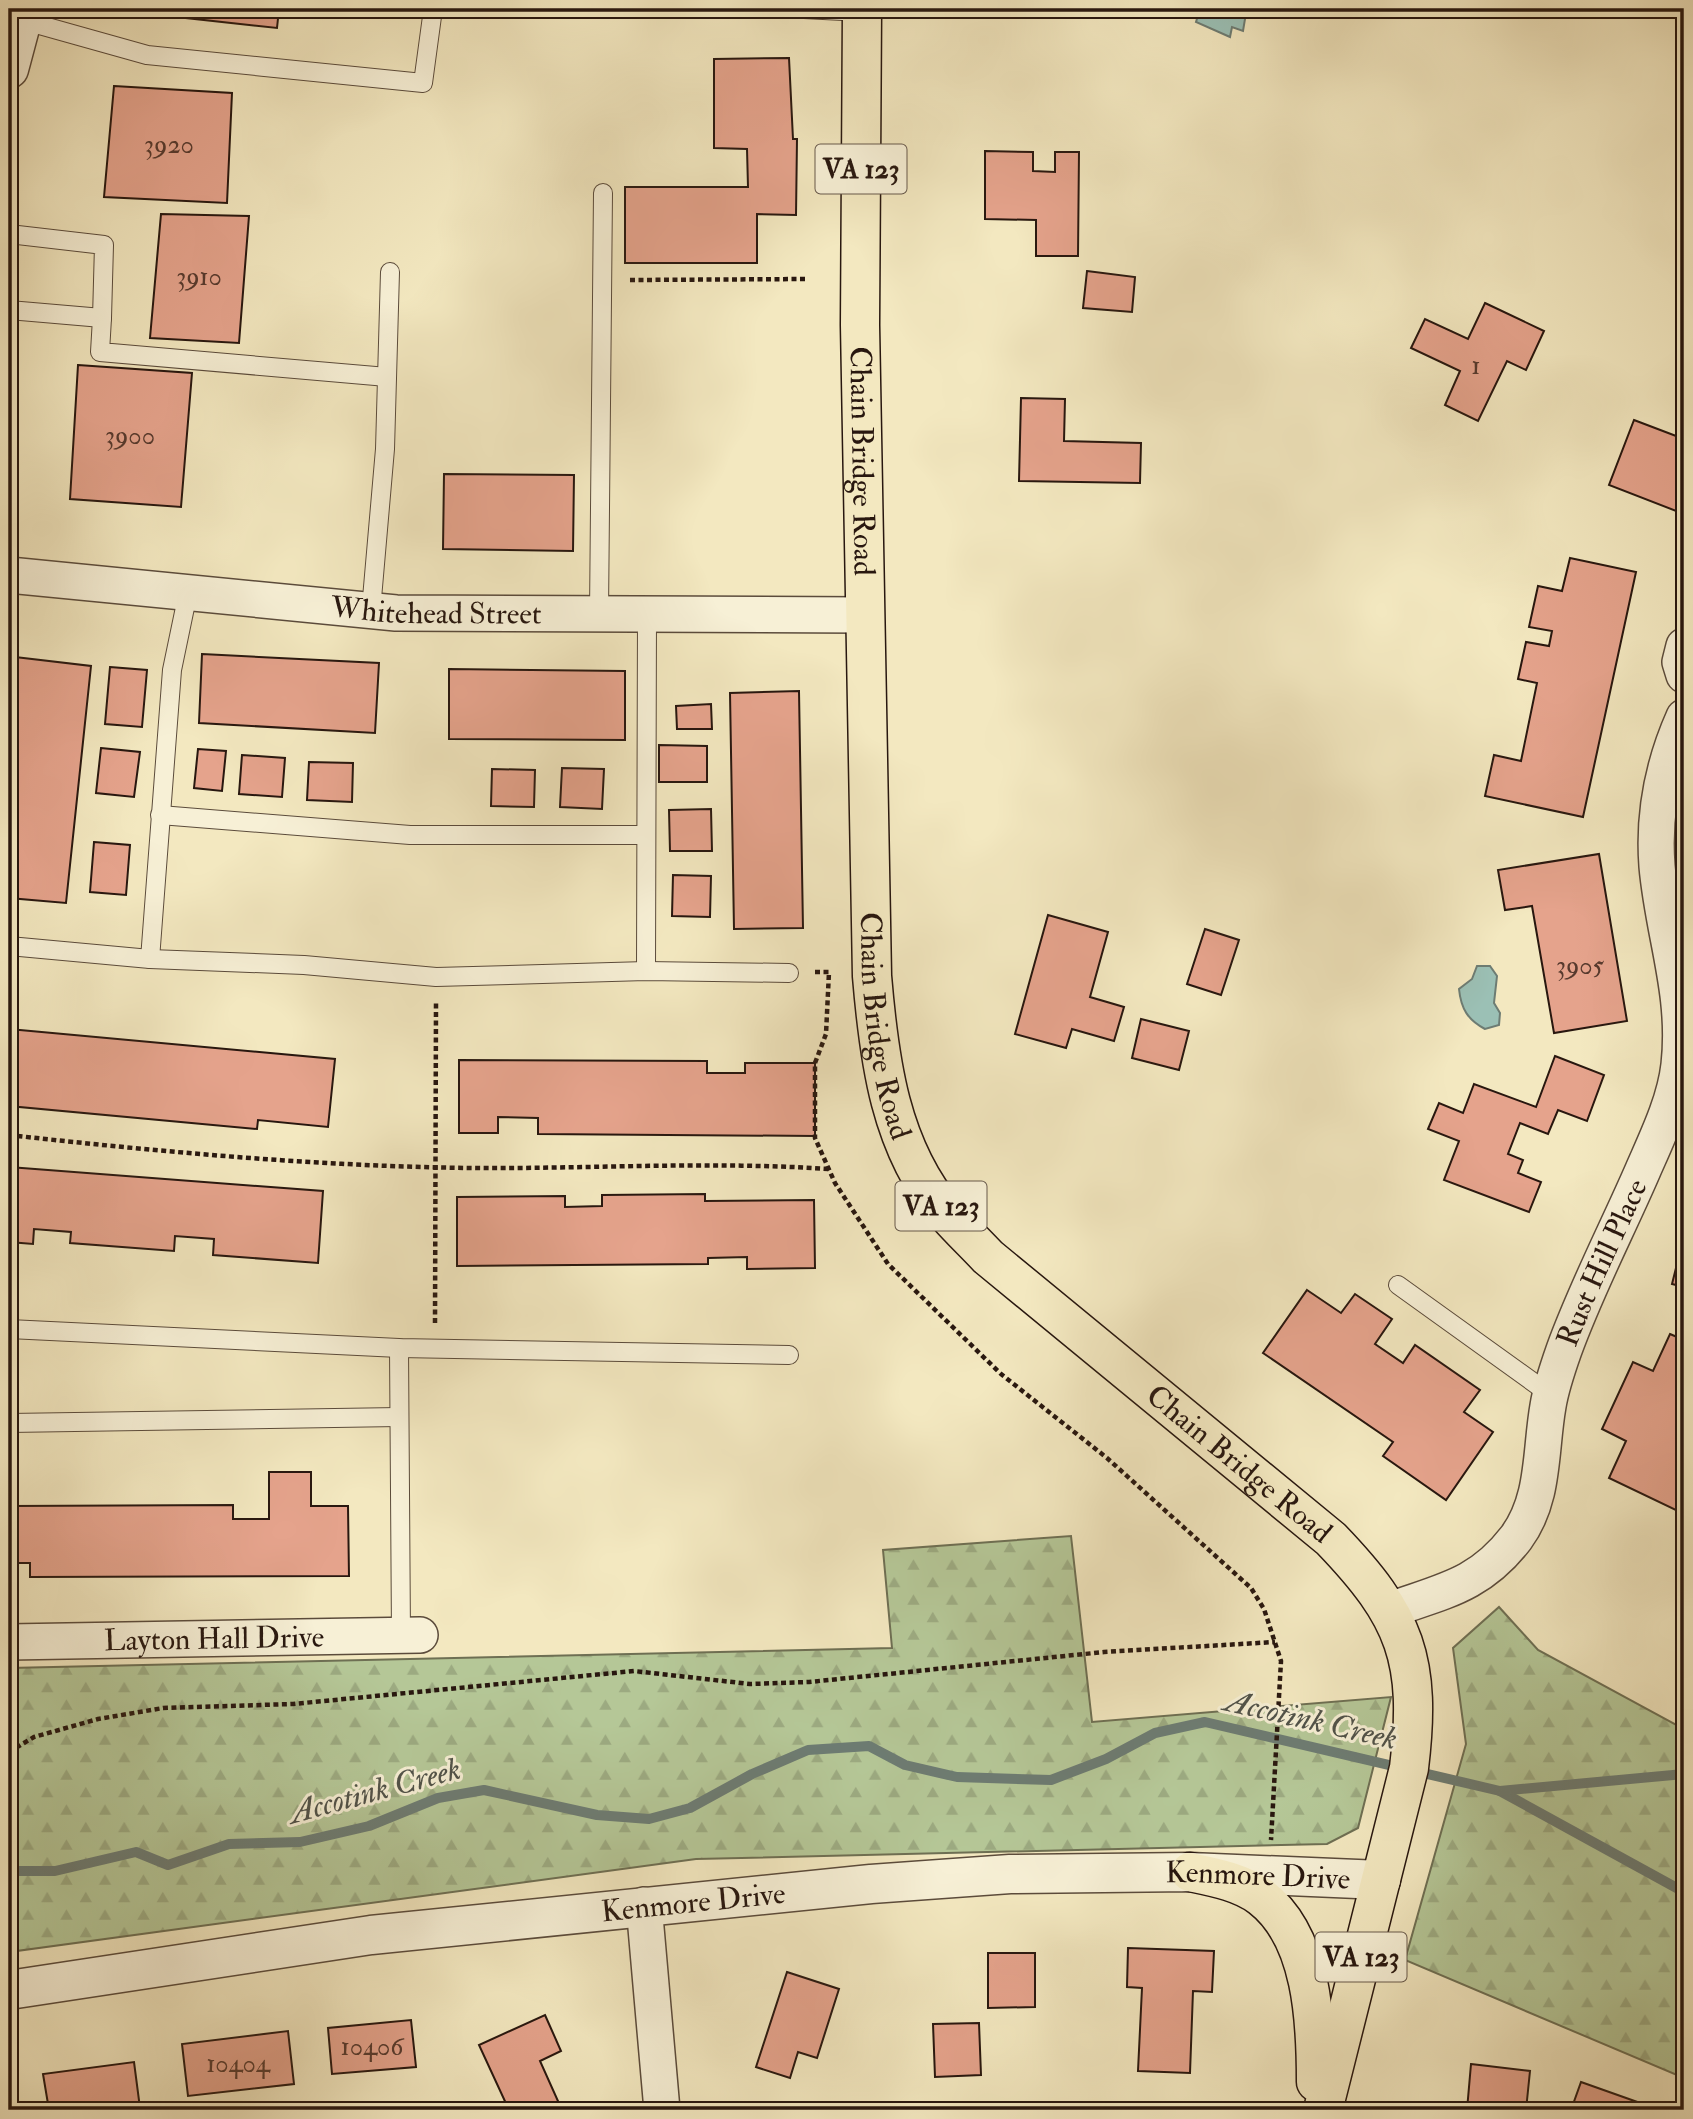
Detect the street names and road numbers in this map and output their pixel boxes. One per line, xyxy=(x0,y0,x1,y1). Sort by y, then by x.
road number: VA 123 xyxy=(816,144,906,194)
street label: Chain Bridge Road xyxy=(842,346,883,576)
street label: Whitehead Street xyxy=(328,588,542,632)
street label: Chain Bridge Road xyxy=(852,912,920,1145)
street label: Rust Hill Place xyxy=(1548,1173,1655,1352)
road number: VA 123 xyxy=(895,1182,986,1230)
street label: Chain Bridge Road xyxy=(1139,1377,1340,1551)
street label: Layton Hall Drive xyxy=(104,1618,324,1659)
street label: Kenmore Drive xyxy=(1165,1853,1351,1897)
street label: Kenmore Drive xyxy=(599,1874,787,1930)
road number: VA 123 xyxy=(1316,1932,1406,1982)

